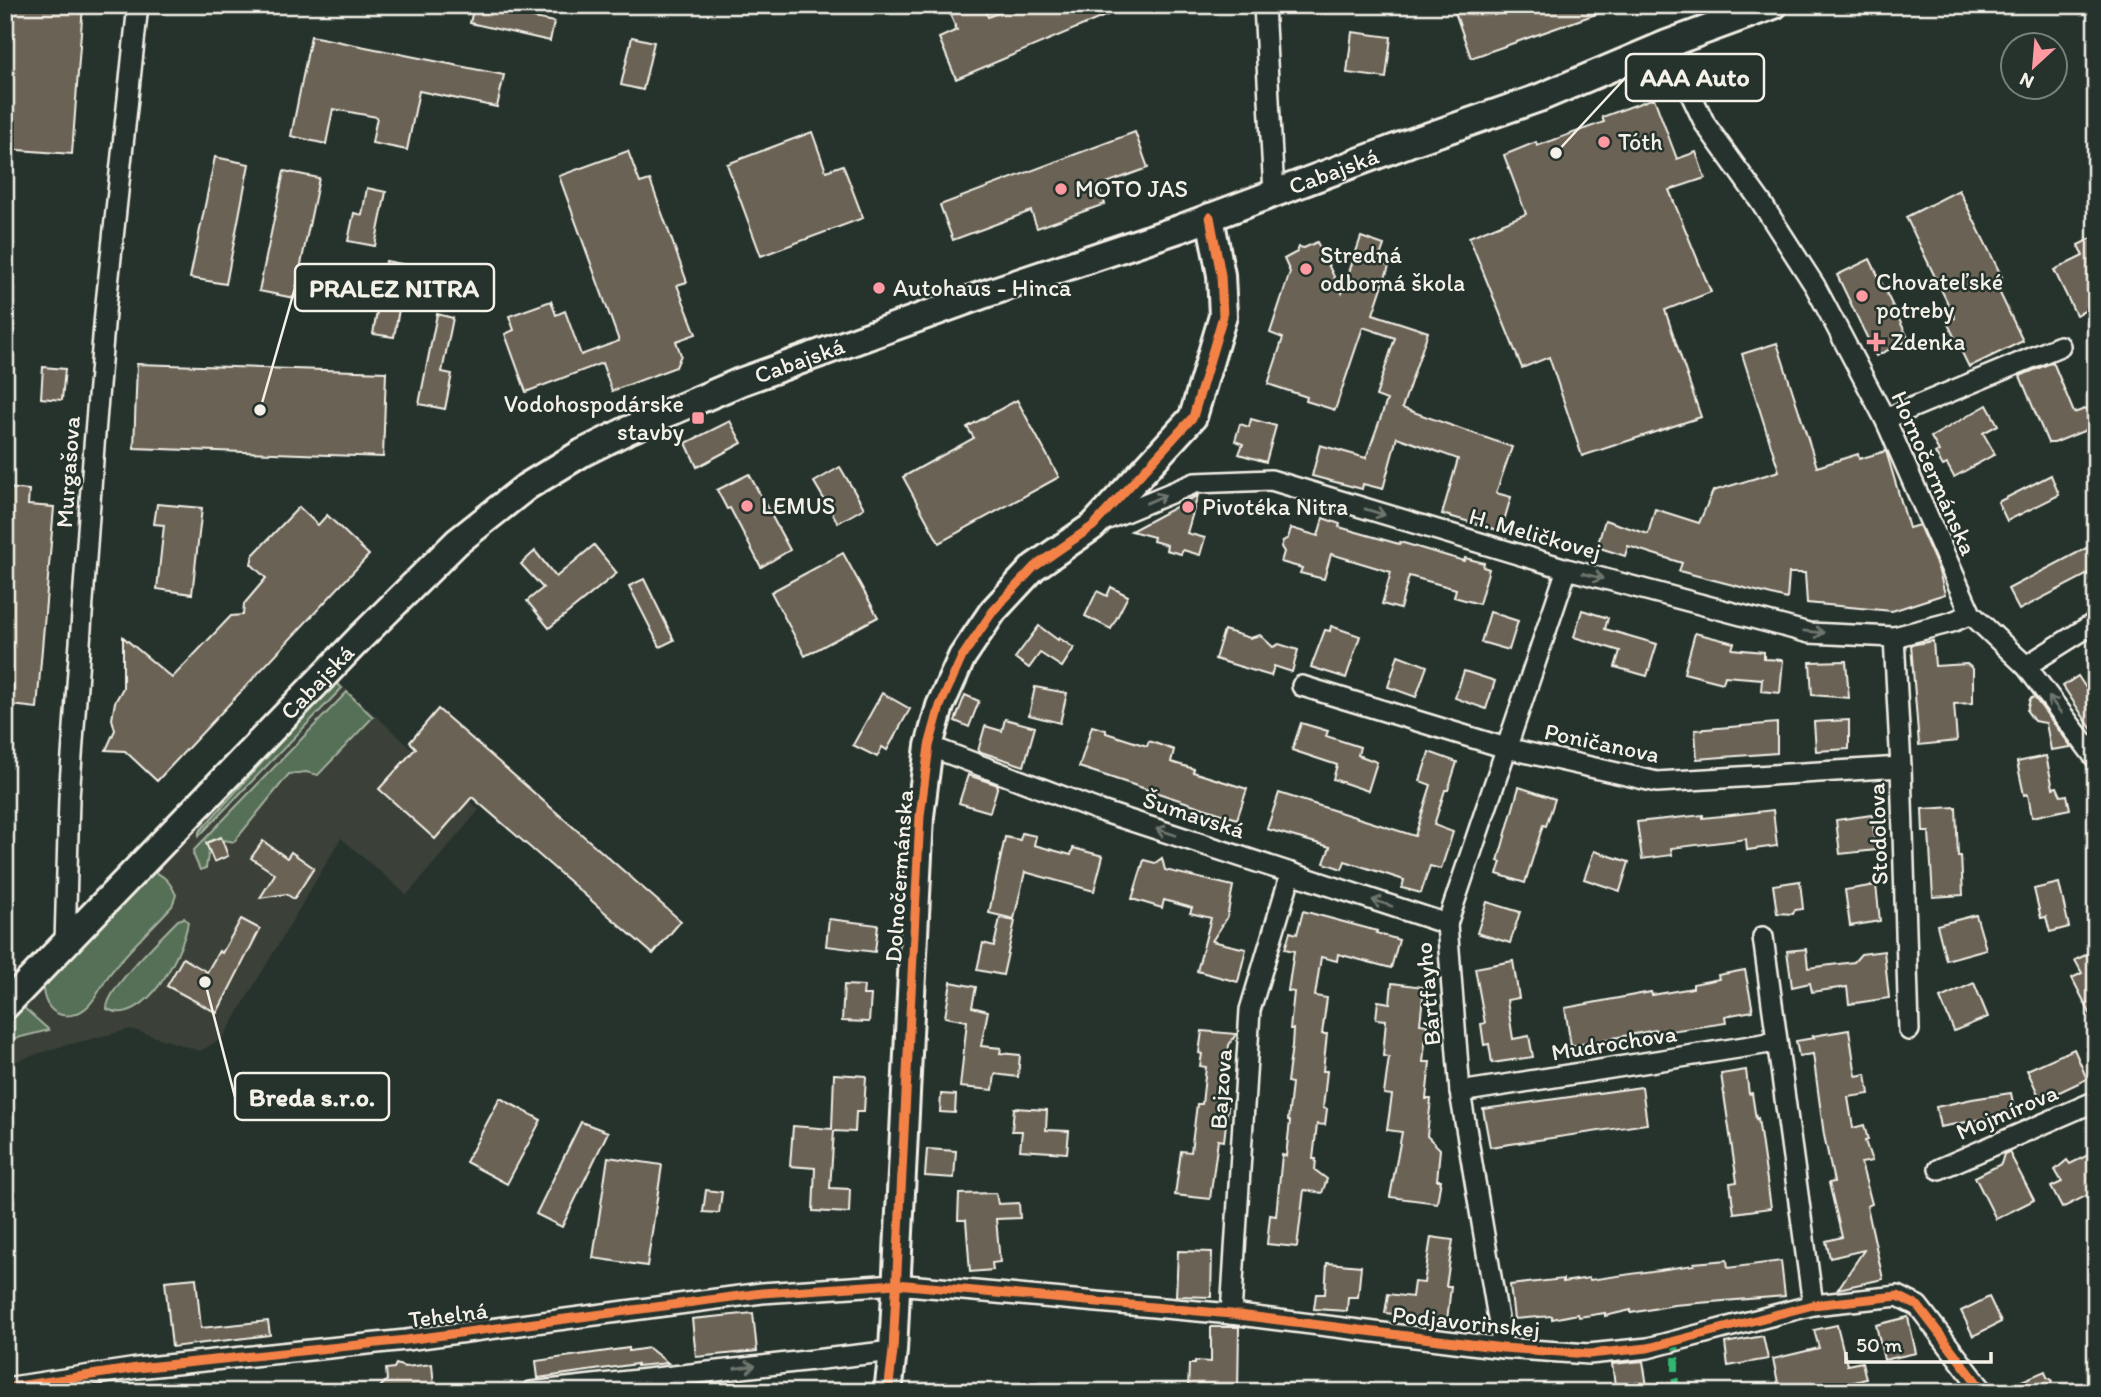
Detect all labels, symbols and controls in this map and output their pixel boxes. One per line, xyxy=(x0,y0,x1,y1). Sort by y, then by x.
north arrow xyxy=(2000,32,2070,102)
callout: AAA Auto xyxy=(1626,54,1764,101)
text: AAA Auto xyxy=(1639,61,1750,93)
text: N xyxy=(2016,68,2038,94)
place label: Tóth xyxy=(1618,127,1663,156)
marker: Tóth xyxy=(1596,134,1612,150)
street label: Cabajská xyxy=(1285,140,1383,201)
place label: MOTO JAS xyxy=(1075,174,1188,203)
marker: MOTO JAS xyxy=(1053,181,1069,197)
place label: Stredná odborná škola xyxy=(1320,240,1465,297)
marker: Stredná odborná škola xyxy=(1298,261,1314,277)
callout: PRALEZ NITRA xyxy=(295,264,494,311)
place label: Chovateľské potreby xyxy=(1876,267,2003,324)
text: PRALEZ NITRA xyxy=(309,272,479,304)
place label: Autohaus - Hinca xyxy=(893,273,1072,302)
marker: Autohaus - Hinca xyxy=(871,280,887,296)
marker: Chovateľské potreby xyxy=(1854,288,1870,304)
place label: Zdenka xyxy=(1890,327,1965,356)
street label: Cabajská xyxy=(750,330,849,390)
marker: Zdenka xyxy=(1868,334,1884,350)
street label: Hornočermánska xyxy=(1885,386,1984,560)
place label: Vodohospodárske stavby xyxy=(504,389,684,446)
marker: Vodohospodárske stavby xyxy=(690,410,706,426)
street label: Murgašova xyxy=(49,415,86,529)
place label: LEMUS xyxy=(761,491,835,520)
one-way arrow xyxy=(1144,492,1166,505)
place label: Pivotéka Nitra xyxy=(1202,492,1348,521)
marker: LEMUS xyxy=(739,498,755,514)
marker: Pivotéka Nitra xyxy=(1180,499,1196,515)
street label: H. Meličkovej xyxy=(1466,501,1604,566)
one-way arrow xyxy=(1364,506,1386,519)
one-way arrow xyxy=(1582,571,1604,584)
one-way arrow xyxy=(1802,626,1825,639)
street label: Cabajská xyxy=(274,638,360,726)
one-way arrow xyxy=(2047,696,2062,714)
street label: Poničanova xyxy=(1542,716,1662,769)
street label: Stodolova xyxy=(1861,782,1894,886)
street label: Šumavská xyxy=(1139,784,1249,845)
street label: Dolnočermánska xyxy=(878,788,919,964)
one-way arrow xyxy=(1155,824,1177,837)
one-way arrow xyxy=(1371,895,1393,908)
street label: Bártfayho xyxy=(1409,941,1446,1047)
street label: Mudrochova xyxy=(1549,1018,1679,1067)
street label: Bajzova xyxy=(1203,1047,1238,1130)
callout: Breda s.r.o. xyxy=(235,1073,389,1120)
street label: Mojmírova xyxy=(1952,1077,2063,1146)
text: Breda s.r.o. xyxy=(249,1081,375,1113)
street label: Tehelná xyxy=(407,1295,490,1334)
street label: Podjavorinskej xyxy=(1391,1299,1541,1344)
scale bar xyxy=(1846,1320,1991,1364)
text: 50 m xyxy=(1856,1332,1903,1357)
one-way arrow xyxy=(733,1361,756,1374)

